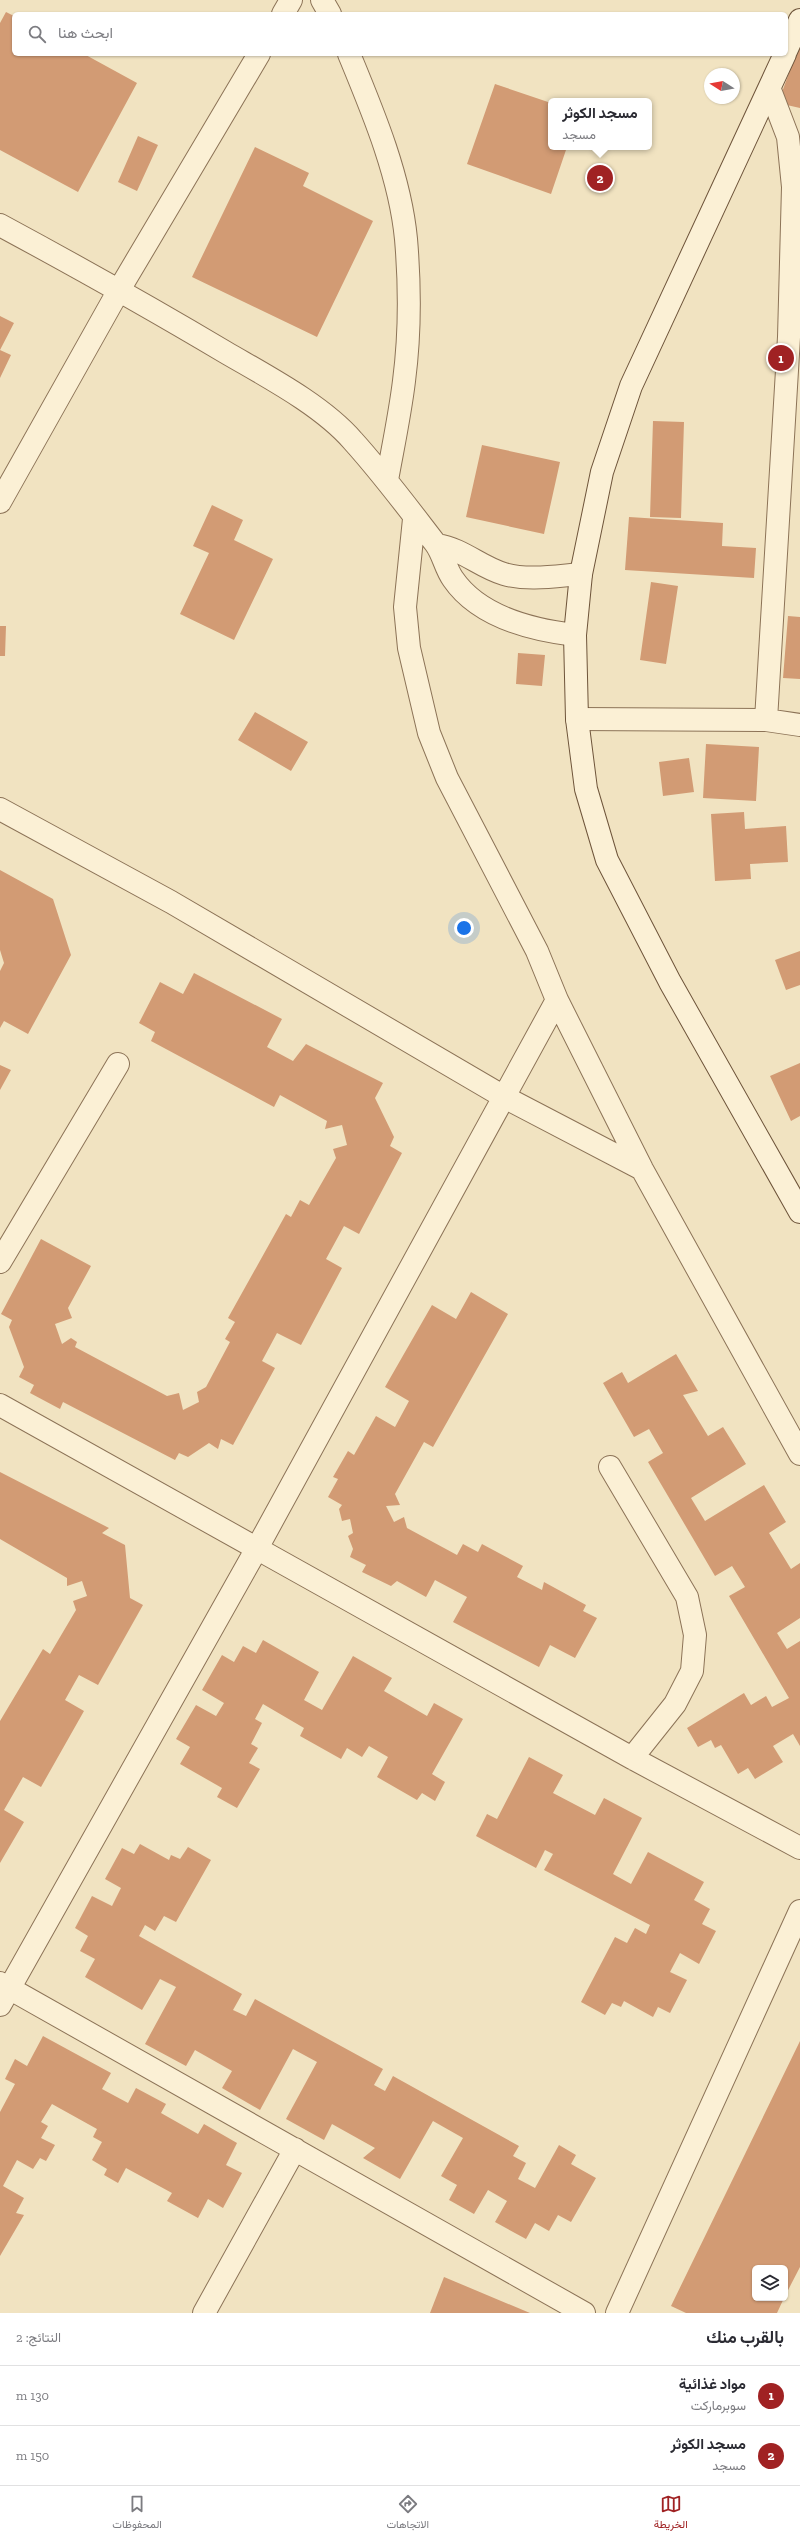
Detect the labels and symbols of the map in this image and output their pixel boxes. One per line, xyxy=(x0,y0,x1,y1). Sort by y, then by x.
north arrow xyxy=(704,68,740,104)
pin: 2 xyxy=(587,163,613,193)
pin: 1 xyxy=(768,343,794,373)
your location xyxy=(454,918,474,938)

